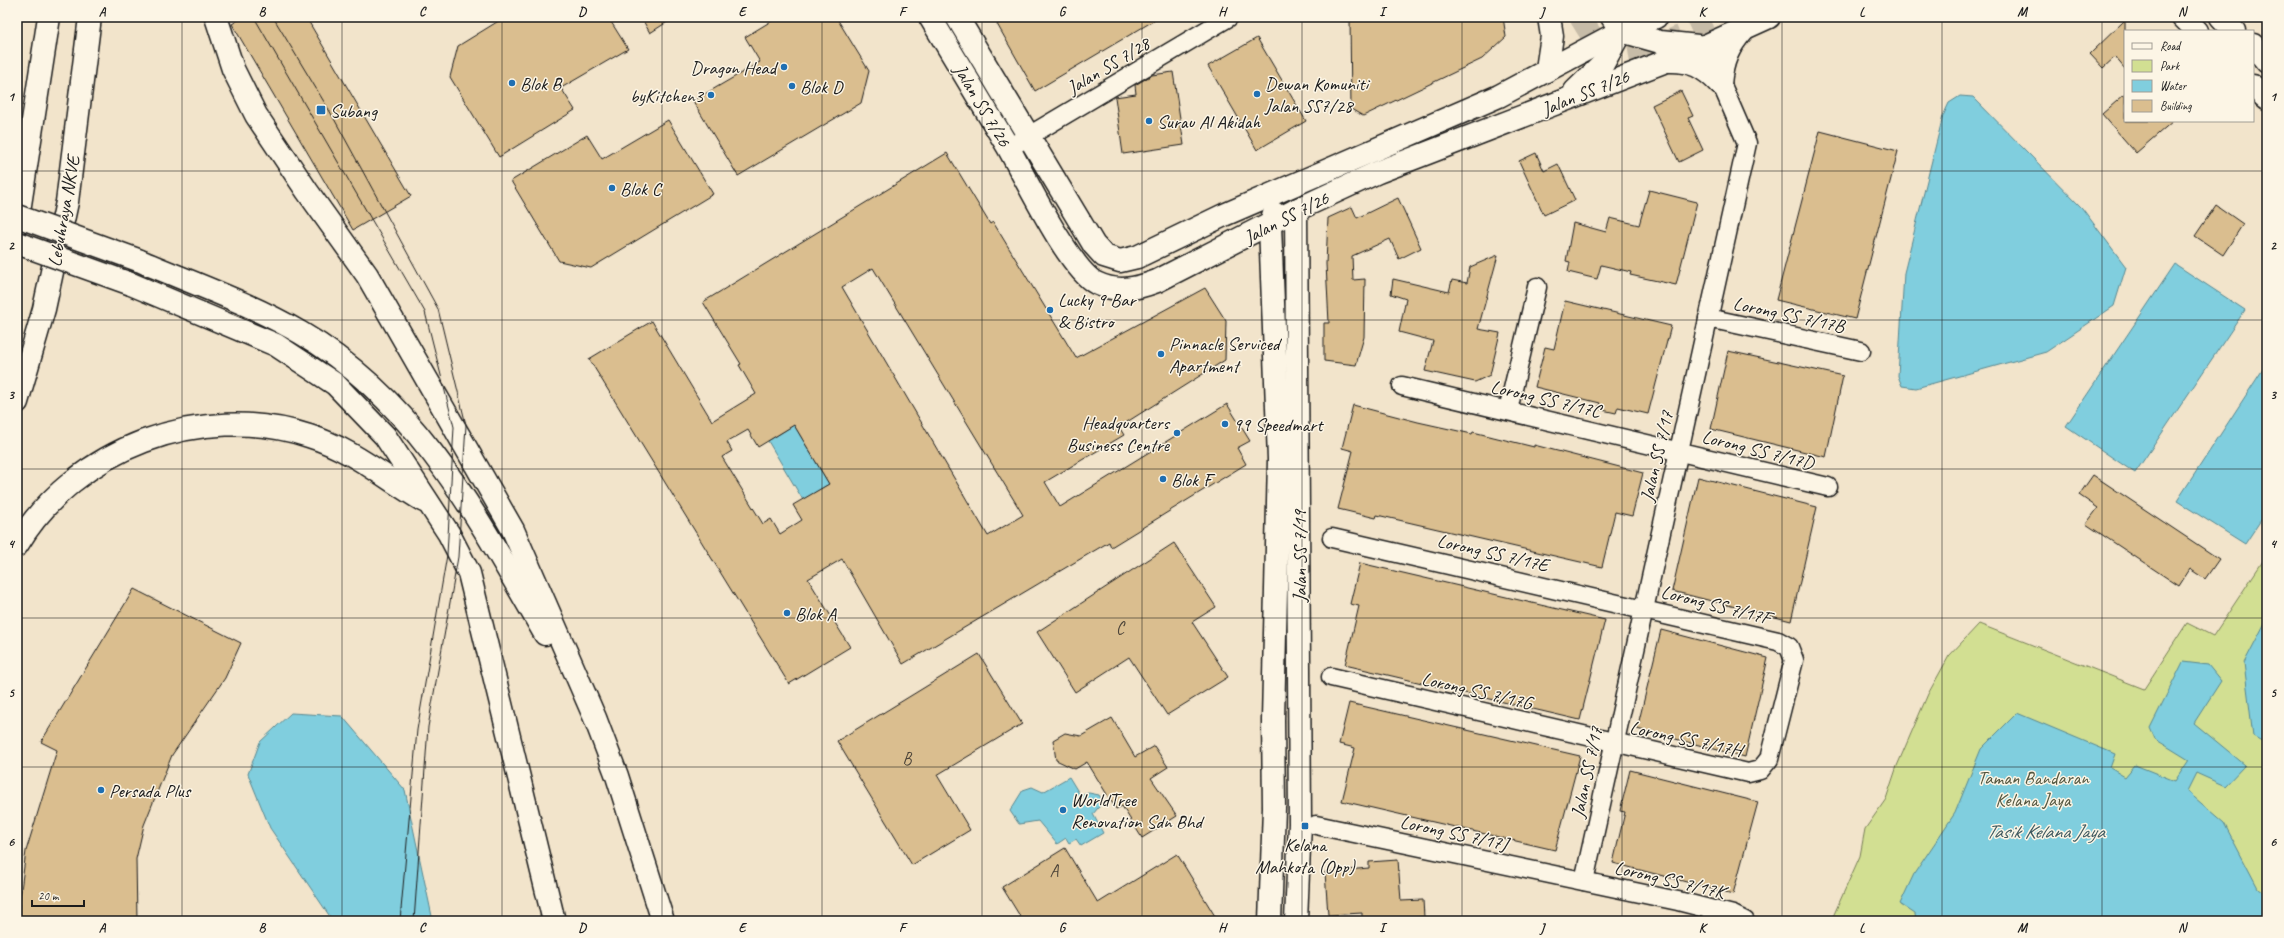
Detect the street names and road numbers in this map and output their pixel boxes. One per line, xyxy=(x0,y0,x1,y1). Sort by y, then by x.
street label: Jalan SS 7/28 xyxy=(1062,31,1156,100)
street label: Jalan SS 7/26 xyxy=(948,59,1017,152)
street label: Jalan SS 7/26 xyxy=(1537,64,1634,122)
street label: Lebuhraya NKVE xyxy=(42,151,86,268)
street label: Jalan SS 7/26 xyxy=(1239,186,1334,250)
street label: Lorong SS 7/17B xyxy=(1731,291,1848,339)
street label: Lorong SS 7/17C xyxy=(1488,375,1605,424)
street label: Jalan SS 7/17 xyxy=(1635,407,1679,505)
street label: Lorong SS 7/17D xyxy=(1699,425,1818,476)
street label: Jalan SS 7/19 xyxy=(1288,508,1312,603)
street label: Lorong SS 7/17E xyxy=(1435,529,1554,578)
street label: Lorong SS 7/17F xyxy=(1659,580,1777,631)
street label: Lorong SS 7/17G xyxy=(1419,667,1537,716)
street label: Lorong SS 7/17H xyxy=(1628,715,1747,763)
street label: Jalan SS 7/17 xyxy=(1565,723,1609,821)
street label: Lorong SS 7/17J xyxy=(1398,810,1513,857)
street label: Lorong SS 7/17K xyxy=(1612,856,1731,905)

